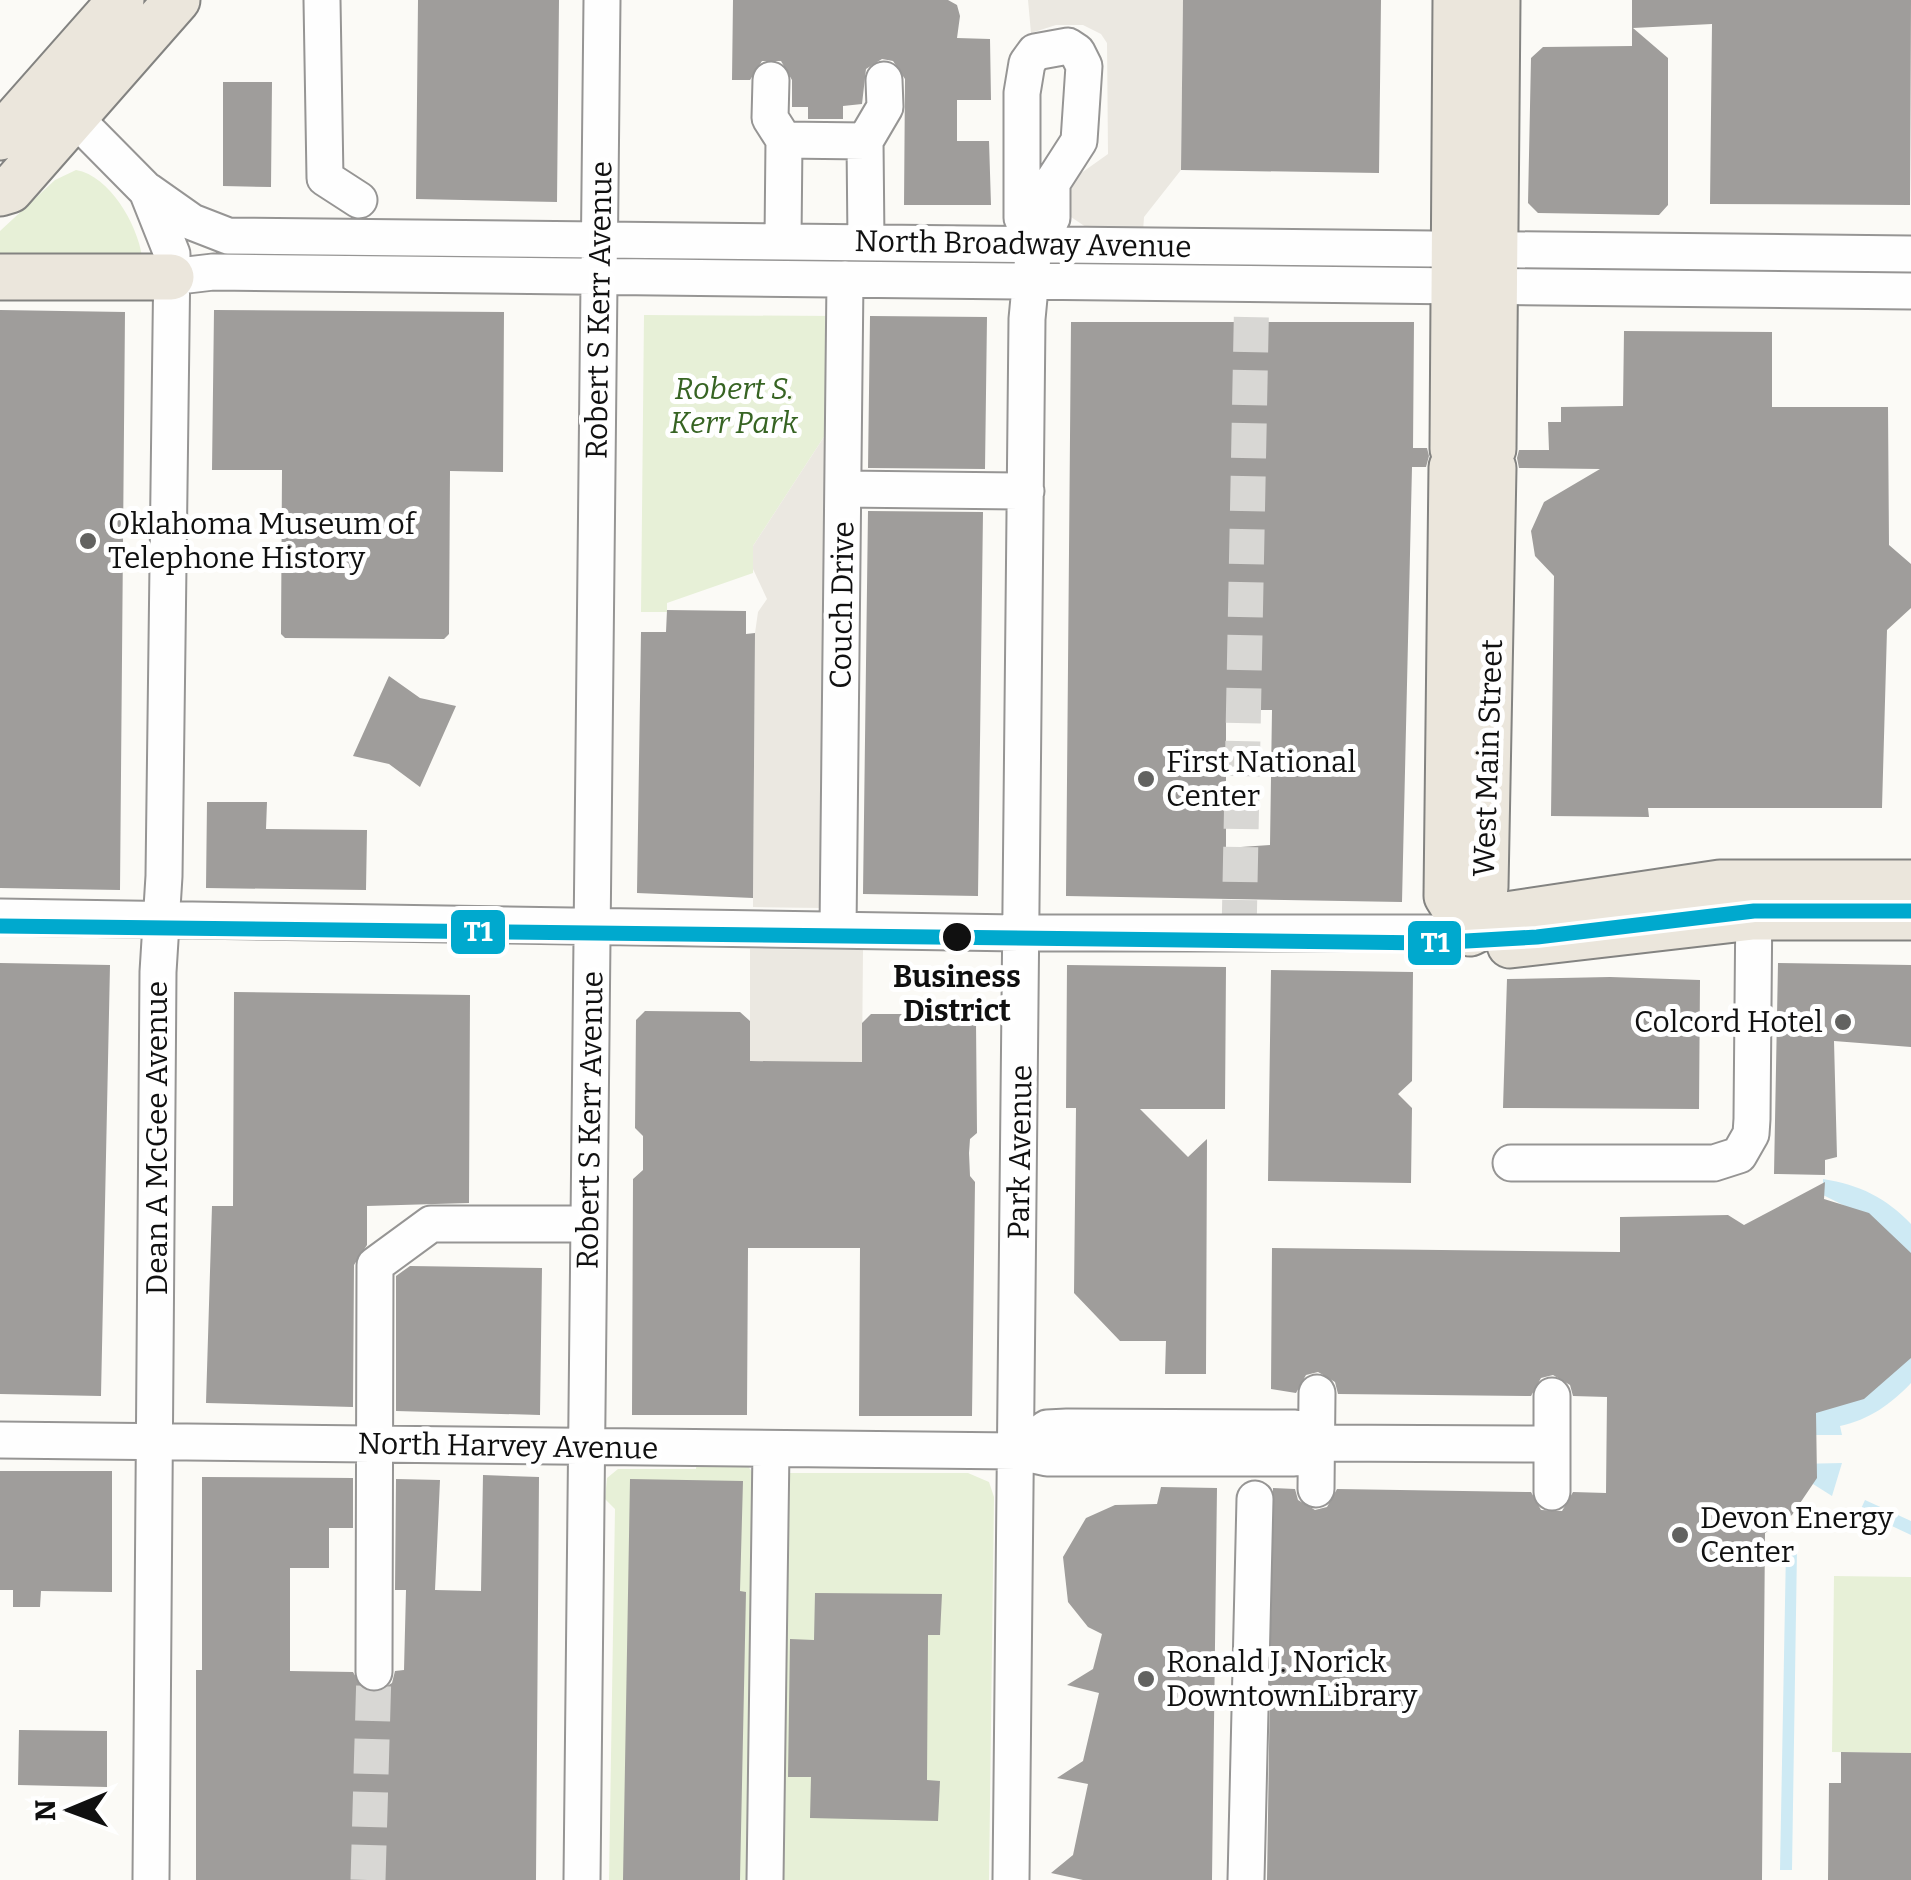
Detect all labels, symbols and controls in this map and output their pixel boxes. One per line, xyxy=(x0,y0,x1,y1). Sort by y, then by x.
street label: Robert S Kerr Avenue xyxy=(578,161,620,459)
street label: North Broadway Avenue xyxy=(854,223,1192,265)
park label: Robert S. Kerr Park xyxy=(670,371,799,441)
place label: Oklahoma Museum of Telephone History xyxy=(108,506,418,576)
street label: Couch Drive xyxy=(823,521,861,689)
marker: Oklahoma Museum of Telephone History xyxy=(77,530,99,552)
street label: West Main Street xyxy=(1466,639,1510,877)
place label: First National Center xyxy=(1166,744,1356,814)
marker: First National Center xyxy=(1135,768,1157,790)
line badge: T1 xyxy=(449,908,507,956)
text: T1 xyxy=(463,915,493,948)
line badge: T1 xyxy=(1406,919,1463,967)
marker: Business District xyxy=(940,920,974,954)
text: T1 xyxy=(1420,926,1450,959)
place label: Business District xyxy=(893,959,1021,1029)
street label: Robert S Kerr Avenue xyxy=(569,971,611,1269)
street label: Dean A McGee Avenue xyxy=(139,981,175,1295)
place label: Colcord Hotel xyxy=(1634,1004,1823,1040)
marker: Colcord Hotel xyxy=(1832,1011,1854,1033)
street label: Park Avenue xyxy=(1000,1064,1040,1240)
street label: North Harvey Avenue xyxy=(357,1425,659,1467)
place label: Devon Energy Center xyxy=(1700,1500,1894,1570)
marker: Devon Energy Center xyxy=(1669,1524,1691,1546)
place label: Ronald J. Norick DowntownLibrary xyxy=(1166,1644,1418,1714)
marker: Ronald J. Norick DowntownLibrary xyxy=(1135,1668,1157,1690)
north arrow xyxy=(20,1760,120,1860)
text: N xyxy=(29,1799,62,1822)

